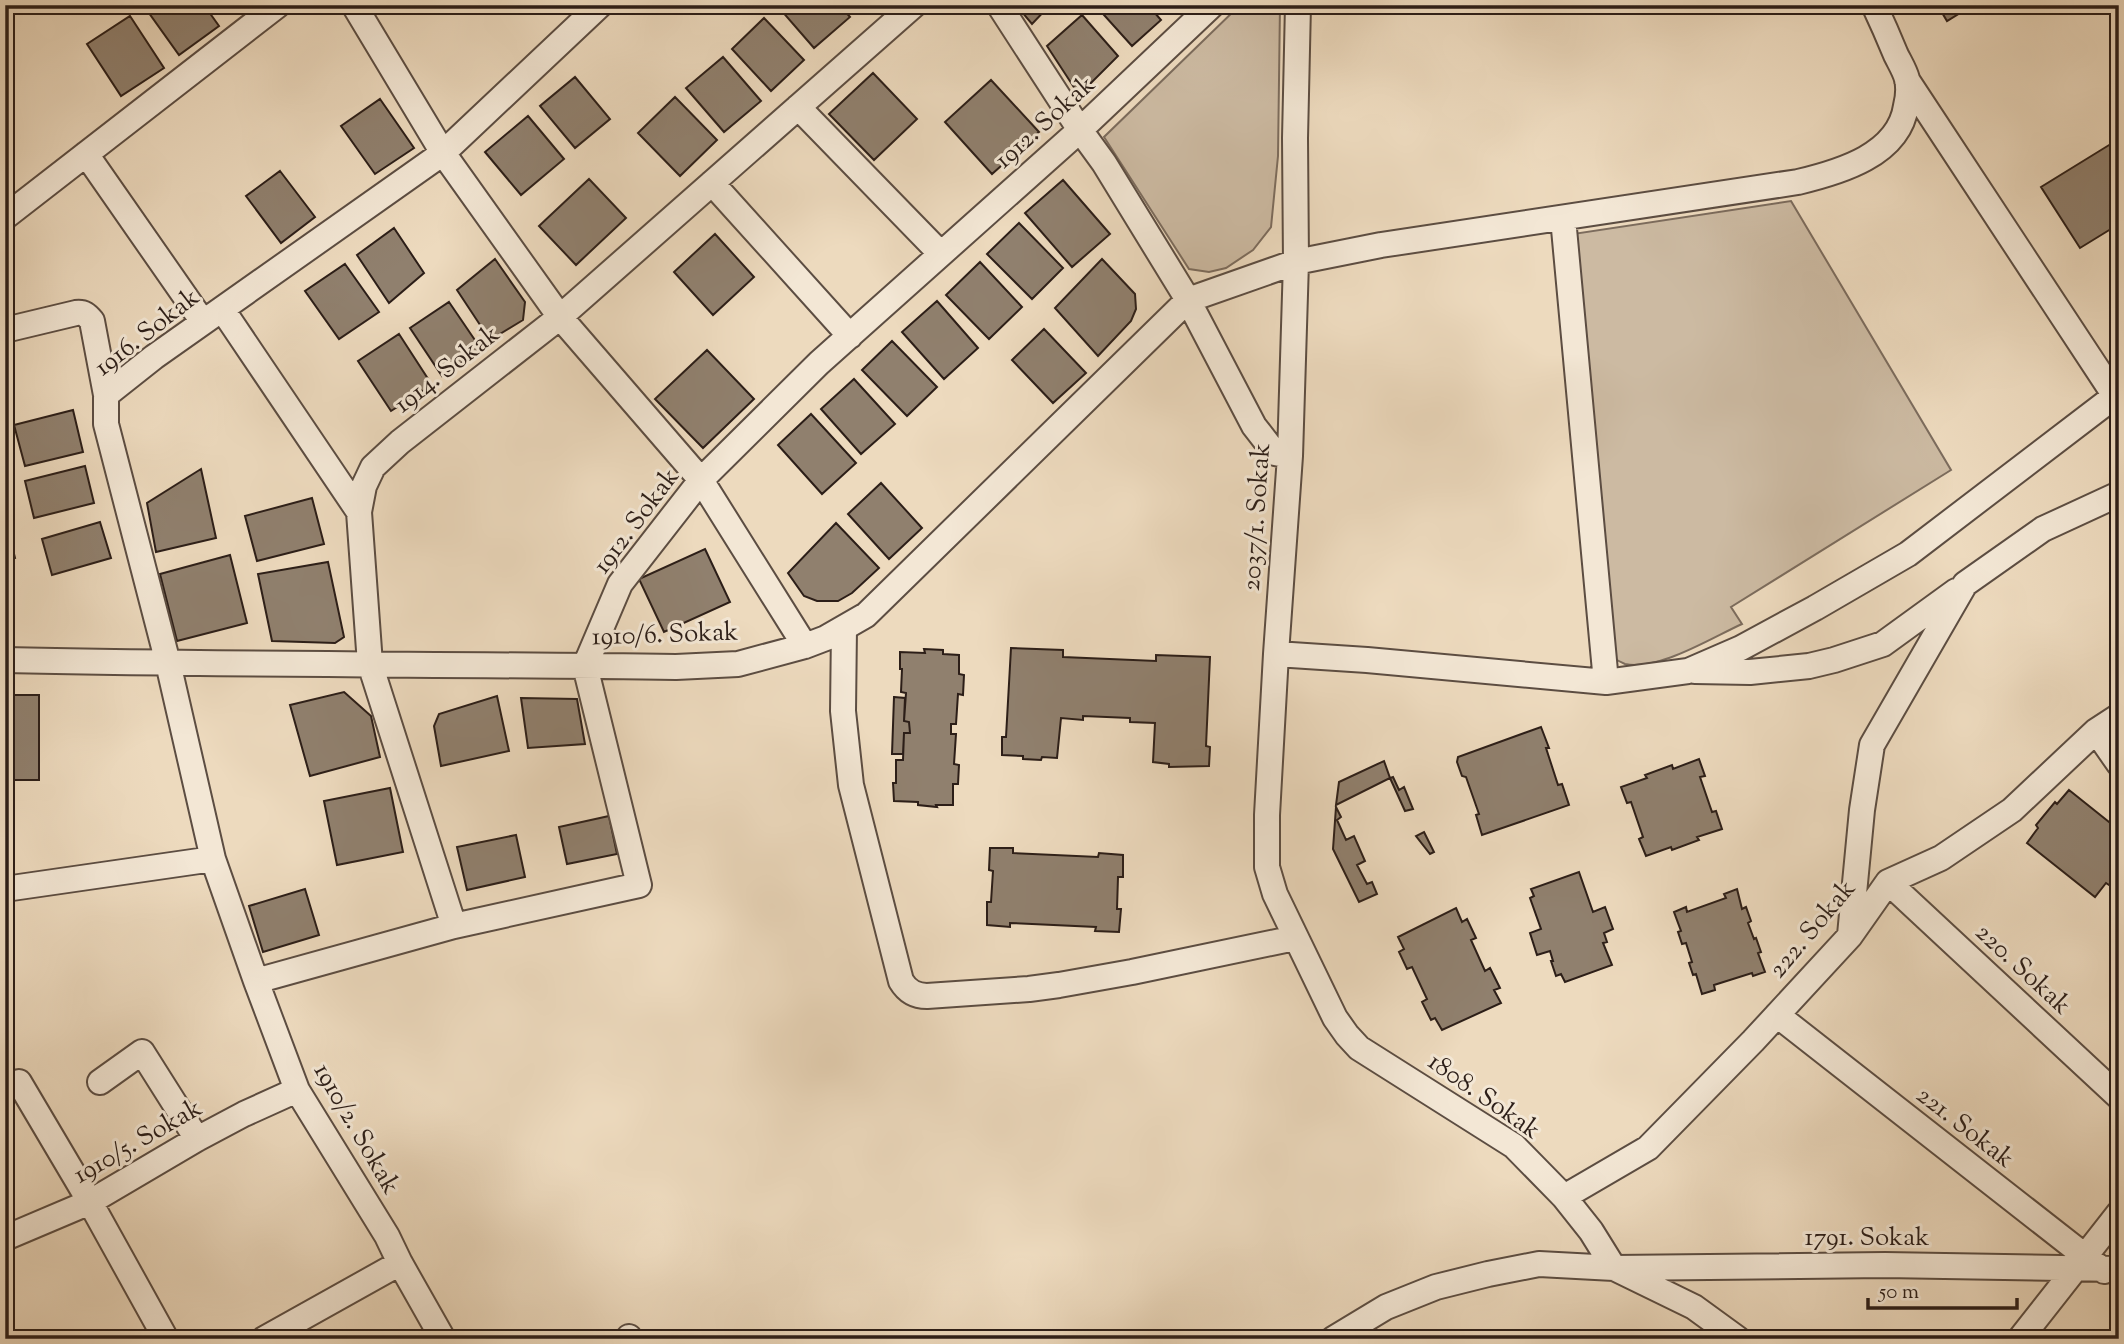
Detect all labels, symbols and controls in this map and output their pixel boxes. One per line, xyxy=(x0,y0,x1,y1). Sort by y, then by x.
street label: 1912. Sokak xyxy=(987,68,1104,178)
street label: 1916. Sokak xyxy=(87,280,208,386)
street label: 1914. Sokak xyxy=(387,317,508,423)
street label: 2037/1. Sokak xyxy=(1234,442,1281,592)
street label: 1912. Sokak xyxy=(585,461,689,582)
street label: 1910/6. Sokak xyxy=(591,614,739,657)
street label: 222. Sokak xyxy=(1761,872,1865,987)
street label: 220. Sokak xyxy=(1966,916,2079,1024)
street label: 1808. Sokak xyxy=(1420,1045,1548,1150)
street label: 1910/2. Sokak xyxy=(303,1057,408,1202)
street label: 221. Sokak xyxy=(1908,1078,2021,1178)
street label: 1910/5. Sokak xyxy=(67,1090,209,1194)
street label: 1791. Sokak xyxy=(1805,1220,1929,1257)
scale bar xyxy=(1868,1267,2017,1311)
text: 50 m xyxy=(1878,1278,1919,1308)

